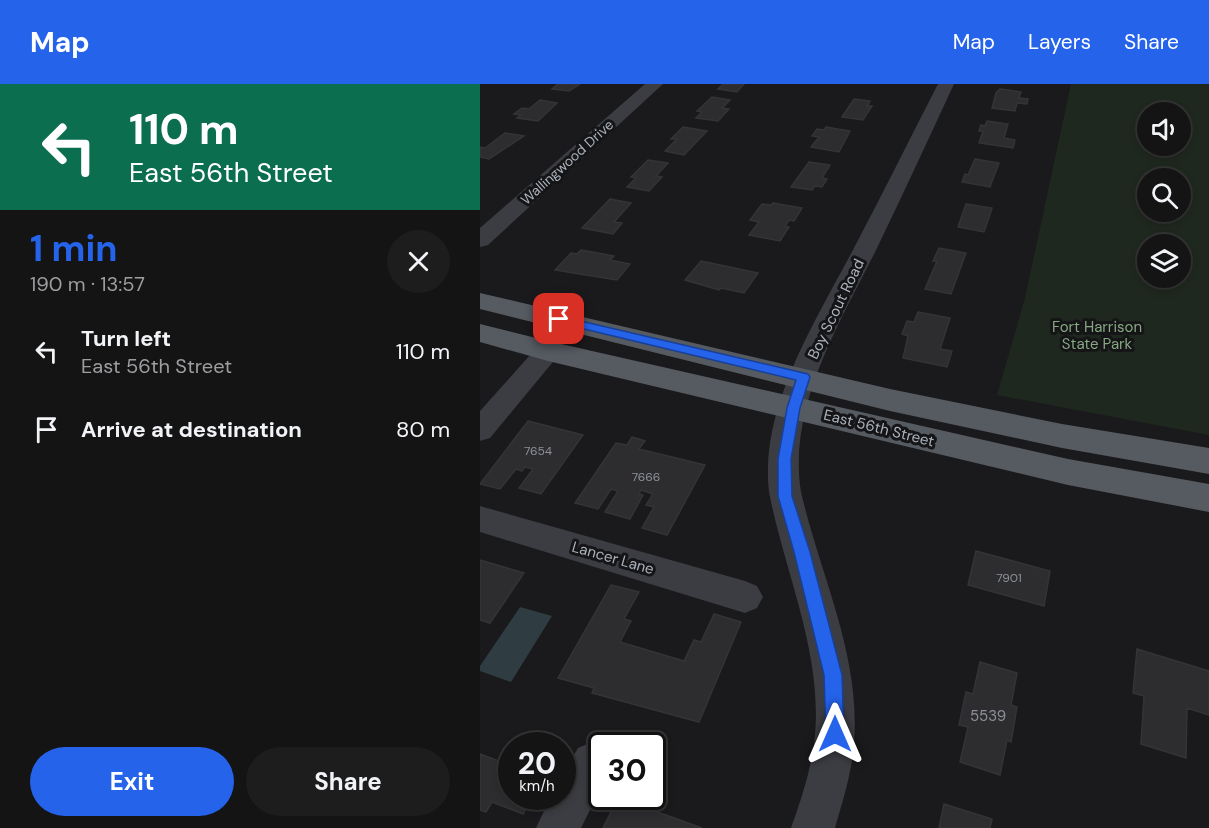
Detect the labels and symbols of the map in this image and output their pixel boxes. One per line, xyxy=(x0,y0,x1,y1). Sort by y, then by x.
street label: Wallingwood Drive xyxy=(517,116,617,208)
street label: Boy Scout Road xyxy=(803,256,869,362)
pin xyxy=(533,293,584,344)
park label: Fort Harrison State Park xyxy=(1052,317,1142,354)
street label: East 56th Street xyxy=(822,405,936,451)
house number: 7654 xyxy=(524,443,552,459)
house number: 7666 xyxy=(632,469,660,485)
street label: Lancer Lane xyxy=(570,537,656,579)
house number: 7901 xyxy=(996,570,1022,586)
position arrow xyxy=(803,702,867,766)
house number: 5539 xyxy=(970,706,1006,726)
speed limit sign: 30 xyxy=(588,732,666,810)

